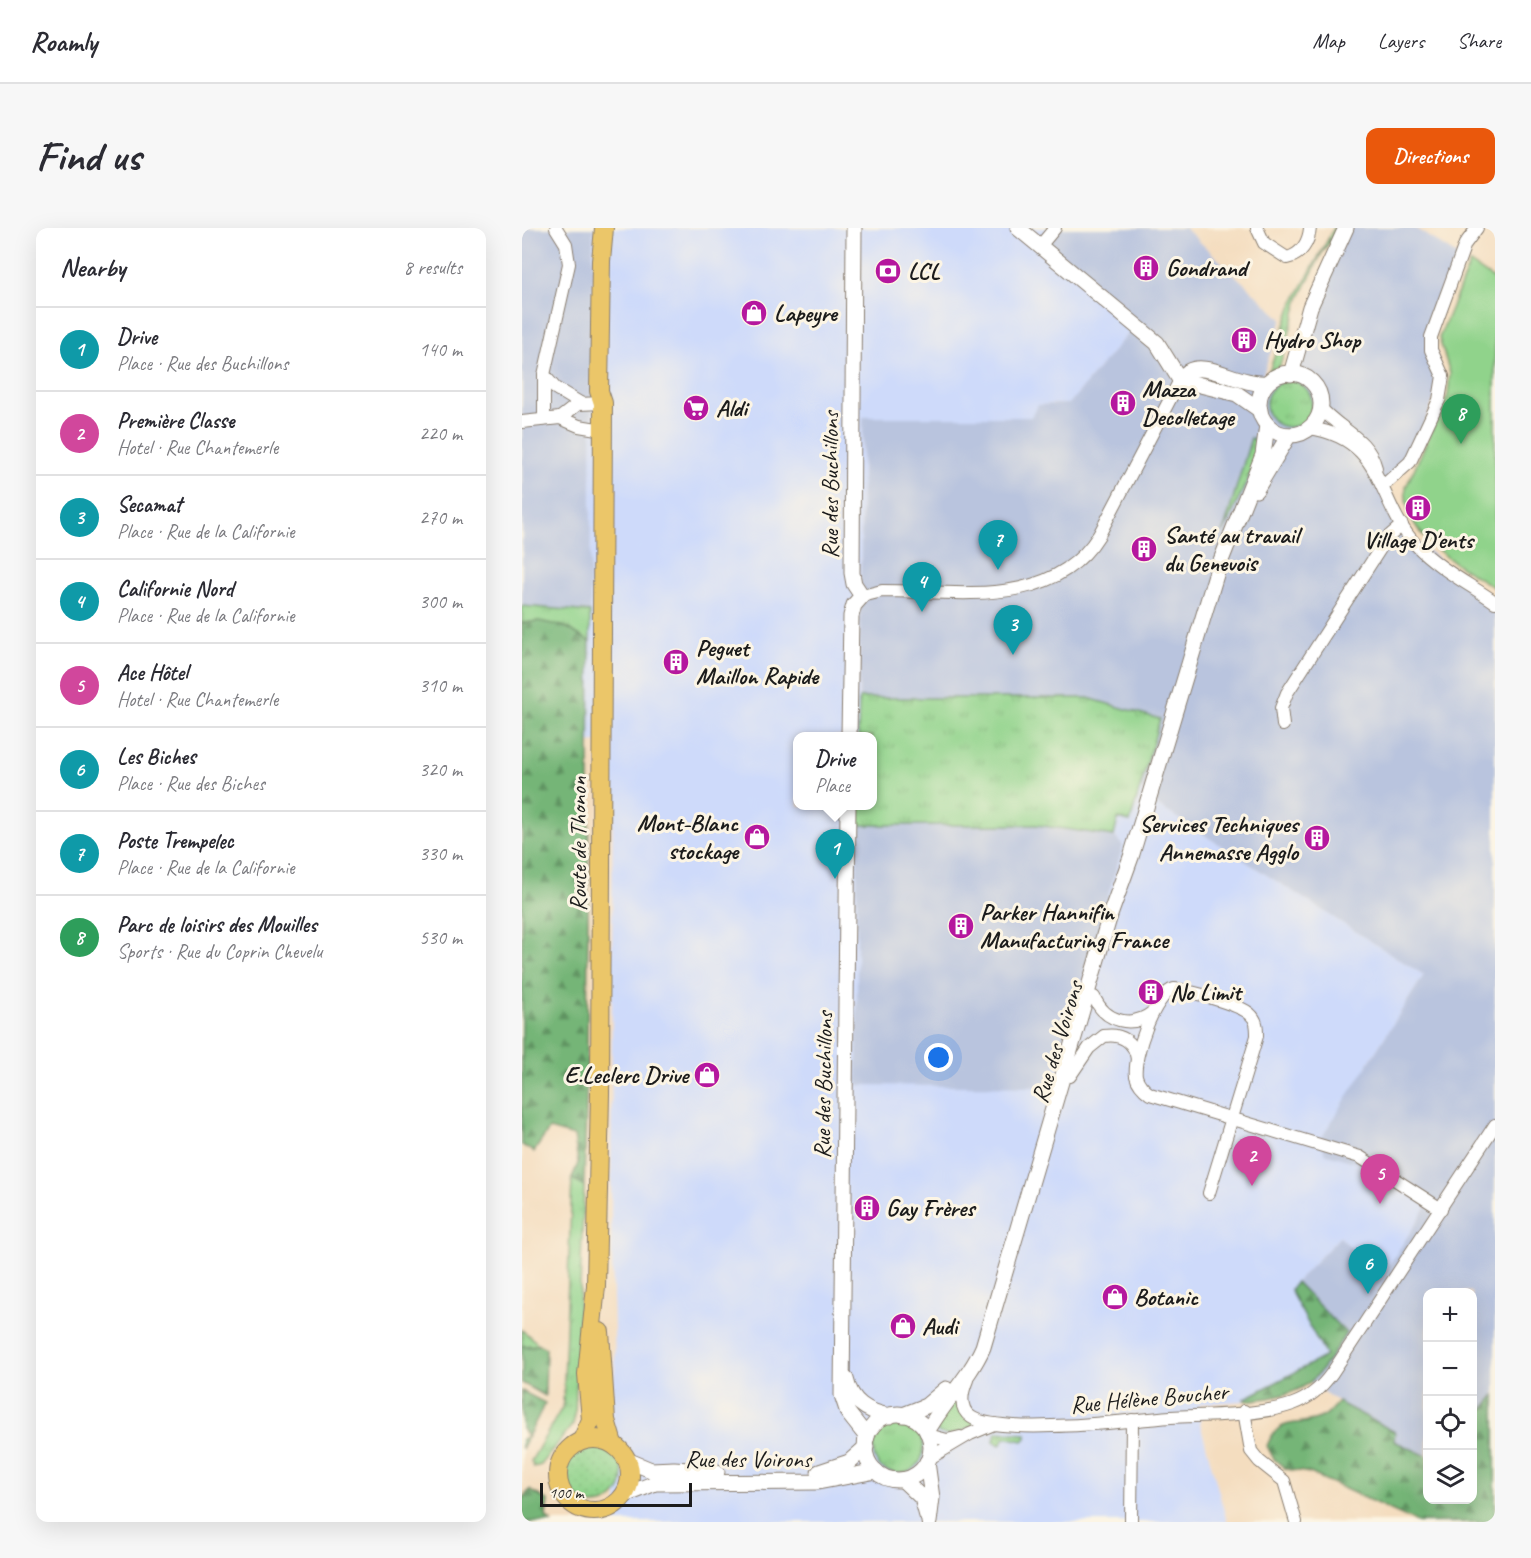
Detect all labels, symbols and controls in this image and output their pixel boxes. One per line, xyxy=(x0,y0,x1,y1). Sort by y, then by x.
text: Roamly xyxy=(30,24,97,59)
text: Map xyxy=(1312,28,1345,54)
text: Layers xyxy=(1378,28,1424,54)
text: Share xyxy=(1457,28,1501,54)
button: Directions xyxy=(1366,128,1495,184)
text: Find us xyxy=(36,130,141,183)
text: Nearby xyxy=(60,251,125,284)
building icon: Gondrand xyxy=(1131,253,1161,283)
place label: Gondrand xyxy=(1166,253,1251,283)
text: 8 results xyxy=(403,255,462,280)
bank icon: LCL xyxy=(873,256,903,286)
place label: LCL xyxy=(908,256,941,286)
shop icon: Lapeyre xyxy=(739,298,769,328)
place label: Lapeyre xyxy=(774,298,839,328)
text: Drive xyxy=(117,323,157,351)
building icon: Hydro Shop xyxy=(1229,325,1259,355)
place label: Hydro Shop xyxy=(1264,325,1362,355)
text: 1 xyxy=(75,337,84,362)
text: 140 m xyxy=(419,337,462,362)
text: Place · Rue des Buchillons xyxy=(117,351,288,376)
place label: Mazza Decolletage xyxy=(1142,374,1236,432)
building icon: Mazza Decolletage xyxy=(1108,388,1138,418)
supermarket icon: Aldi xyxy=(681,393,711,423)
place label: Aldi xyxy=(716,393,750,423)
pin: 8 xyxy=(1442,394,1480,444)
text: Première Classe xyxy=(117,407,234,435)
street label: Rue des Buchillons xyxy=(815,409,845,559)
text: 2 xyxy=(75,421,84,446)
text: 220 m xyxy=(419,421,462,446)
text: Hotel · Rue Chantemerle xyxy=(117,435,278,460)
text: Secamat xyxy=(117,491,182,519)
building icon: Village D'ents xyxy=(1403,493,1433,523)
text: 3 xyxy=(75,505,84,530)
text: 270 m xyxy=(419,505,462,530)
text: Place · Rue de la Californie xyxy=(117,519,294,544)
pin: 7 xyxy=(978,520,1018,570)
place label: Santé au travail du Genevois xyxy=(1164,520,1303,578)
place label: Village D'ents xyxy=(1363,525,1475,555)
building icon: Santé au travail du Genevois xyxy=(1129,534,1159,564)
pin: 4 xyxy=(902,562,942,612)
text: Californie Nord xyxy=(117,575,233,603)
text: 4 xyxy=(75,589,84,614)
text: 300 m xyxy=(419,589,462,614)
text: Place · Rue de la Californie xyxy=(117,603,294,628)
pin: 3 xyxy=(994,606,1032,655)
place label: Peguet Maillon Rapide xyxy=(696,633,820,691)
building icon: Peguet Maillon Rapide xyxy=(661,647,691,677)
text: Ace Hôtel xyxy=(117,659,188,687)
text: 5 xyxy=(75,673,84,698)
text: 310 m xyxy=(419,673,462,698)
text: Hotel · Rue Chantemerle xyxy=(117,687,278,712)
popup xyxy=(793,732,877,810)
text: Les Biches xyxy=(117,743,196,771)
text: Drive xyxy=(815,745,855,773)
text: 6 xyxy=(75,757,84,782)
text: 320 m xyxy=(419,757,462,782)
text: Place · Rue des Biches xyxy=(117,771,265,796)
text: Place xyxy=(815,773,850,798)
street label: Route de Thonon xyxy=(563,776,593,912)
place label: Mont-Blanc stockage xyxy=(637,808,740,866)
place label: Services Techniques Annemasse Agglo xyxy=(1139,809,1301,867)
shop icon: Mont-Blanc stockage xyxy=(742,822,772,852)
building icon: Services Techniques Annemasse Agglo xyxy=(1302,823,1332,853)
text: Poste Trempelec xyxy=(117,827,234,855)
pin: 1 xyxy=(816,830,854,879)
text: 7 xyxy=(75,841,84,866)
text: 330 m xyxy=(419,841,462,866)
text: Place · Rue de la Californie xyxy=(117,855,294,880)
place label: Parker Hannifin Manufacturing France xyxy=(980,897,1170,955)
text: Parc de loisirs des Mouilles xyxy=(117,911,317,939)
building icon: Parker Hannifin Manufacturing France xyxy=(946,911,976,941)
text: 8 xyxy=(75,925,84,950)
text: 530 m xyxy=(419,925,462,950)
text: Sports · Rue du Coprin Chevelu xyxy=(117,939,322,964)
street label: Rue des Voirons xyxy=(1024,976,1090,1107)
building icon: No Limit xyxy=(1136,977,1166,1007)
place label: No Limit xyxy=(1170,977,1244,1007)
street label: Rue des Buchillons xyxy=(807,1009,839,1159)
your location xyxy=(924,1043,953,1072)
place label: E.Leclerc Drive xyxy=(565,1060,690,1090)
shop icon: E.Leclerc Drive xyxy=(692,1060,722,1090)
pin: 2 xyxy=(1232,1136,1272,1186)
pin: 5 xyxy=(1360,1154,1400,1204)
building icon: Gay Frères xyxy=(852,1193,882,1223)
place label: Gay Frères xyxy=(886,1193,977,1223)
pin: 6 xyxy=(1348,1244,1388,1294)
shop icon: Botanic xyxy=(1100,1282,1130,1312)
place label: Botanic xyxy=(1134,1282,1199,1312)
map controls xyxy=(1423,1288,1477,1504)
button: + xyxy=(1423,1288,1477,1342)
shop icon: Audi xyxy=(888,1311,918,1341)
place label: Audi xyxy=(922,1311,961,1341)
button: − xyxy=(1423,1342,1477,1396)
street label: Rue Hélène Boucher xyxy=(1069,1376,1231,1420)
button: locate xyxy=(1423,1396,1477,1450)
street label: Rue des Voirons xyxy=(685,1444,813,1474)
button: layers xyxy=(1423,1450,1477,1504)
scale bar xyxy=(540,1480,692,1508)
text: 100 m xyxy=(549,1483,583,1503)

